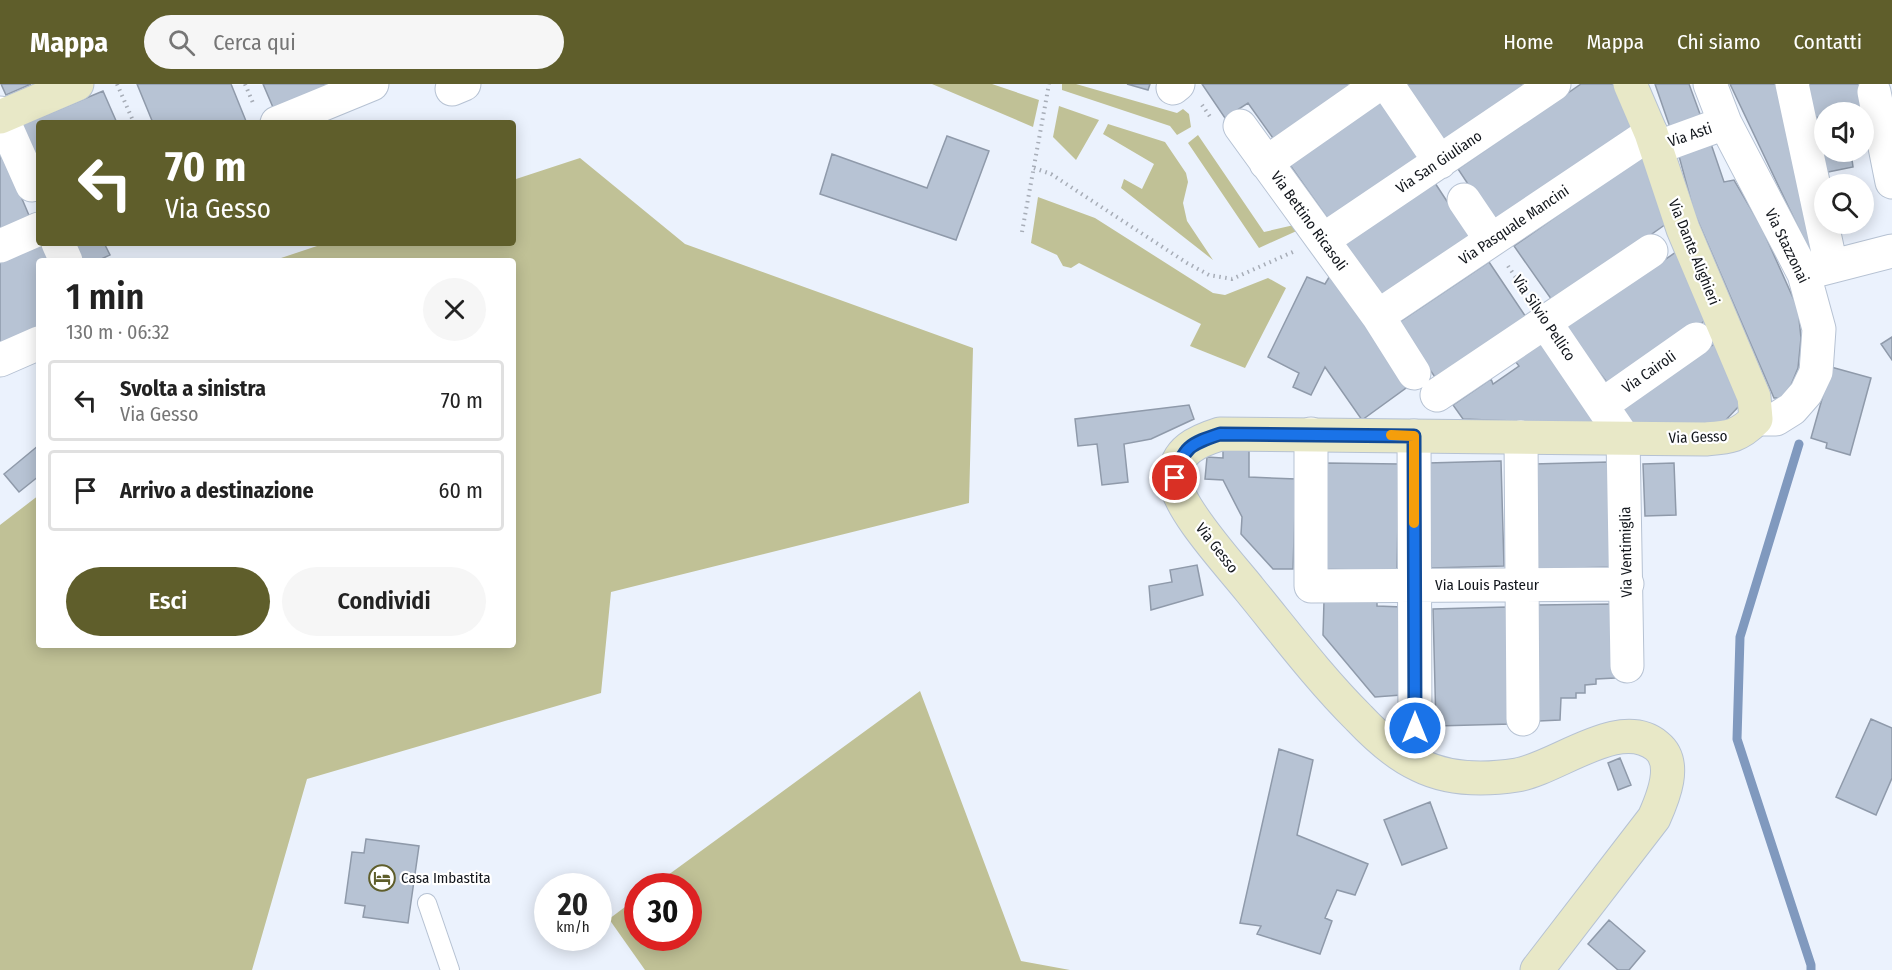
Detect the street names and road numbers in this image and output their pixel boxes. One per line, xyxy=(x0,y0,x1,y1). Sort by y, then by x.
street label: Via Asti xyxy=(1666,119,1714,151)
street label: Via San Giuliano xyxy=(1393,127,1485,197)
street label: Via Bettino Ricasoli xyxy=(1267,168,1351,274)
street label: Via Pasquale Mancini xyxy=(1456,182,1572,268)
street label: Via Dante Alighieri xyxy=(1665,196,1723,308)
street label: Via Stazzonai xyxy=(1761,206,1813,286)
street label: Via Silvio Pellico xyxy=(1509,272,1579,364)
street label: Via Cairoli xyxy=(1619,347,1679,397)
street label: Via Gesso xyxy=(1668,427,1728,447)
street label: Via Ventimiglia xyxy=(1616,506,1636,598)
street label: Via Gesso xyxy=(1192,519,1242,577)
street label: Via Louis Pasteur xyxy=(1435,576,1540,594)

